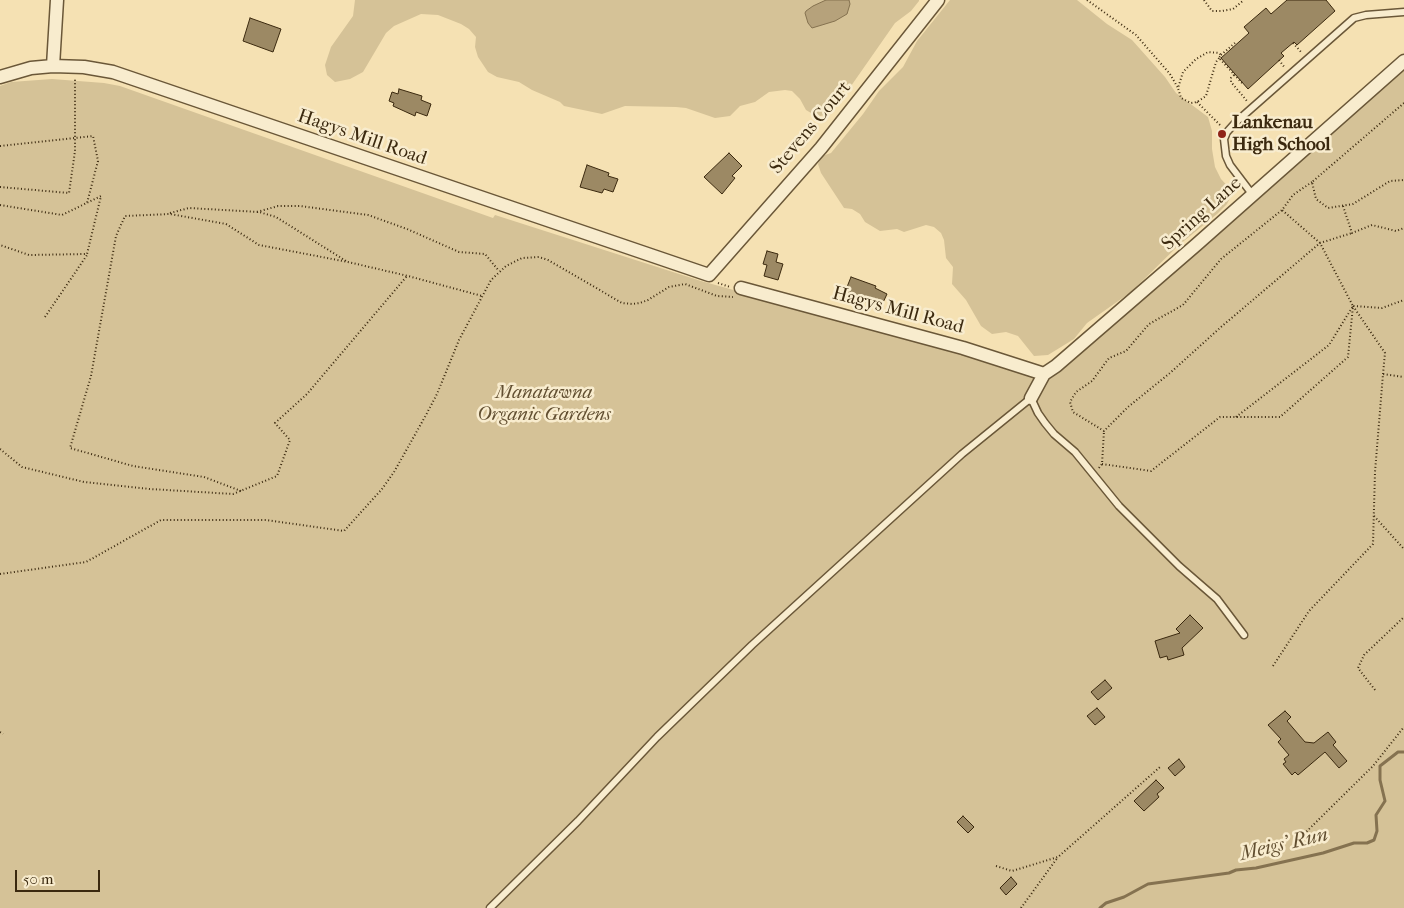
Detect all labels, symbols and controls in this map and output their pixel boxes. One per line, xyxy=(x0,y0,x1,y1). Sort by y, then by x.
street label: Stevens Court xyxy=(765,77,857,179)
street label: Hagys Mill Road xyxy=(294,105,430,171)
place label: Lankenau High School xyxy=(1232,112,1331,156)
marker: Lankenau High School xyxy=(1216,128,1228,140)
street label: Spring Lane xyxy=(1157,172,1247,256)
street label: Hagys Mill Road xyxy=(830,283,966,339)
park label: Manatawna Organic Gardens xyxy=(477,382,611,426)
water label: Meigs' Run xyxy=(1238,823,1330,867)
scale bar xyxy=(18,860,102,892)
text: 50 m xyxy=(23,870,53,888)

